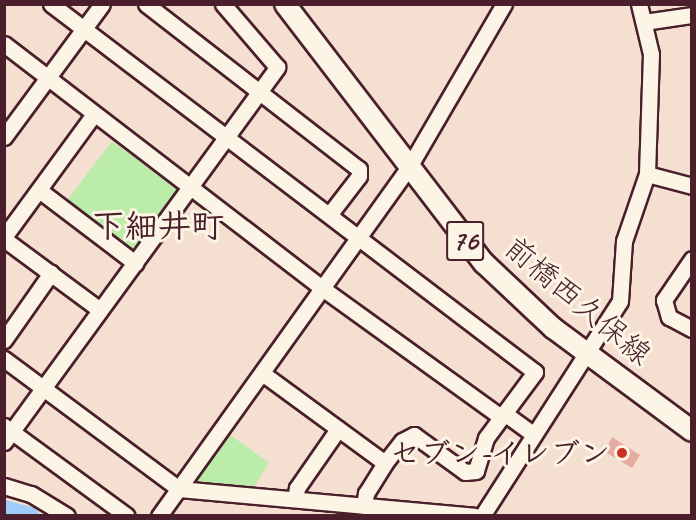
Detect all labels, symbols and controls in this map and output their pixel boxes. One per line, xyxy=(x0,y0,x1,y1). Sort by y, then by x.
district label: 下細井町 xyxy=(92,207,224,247)
road number: 76 xyxy=(446,216,484,266)
street label: 前橋西久保線 xyxy=(497,229,659,373)
place label: セブン-イレブン xyxy=(390,435,610,471)
marker: セブン-イレブン xyxy=(615,446,629,460)

